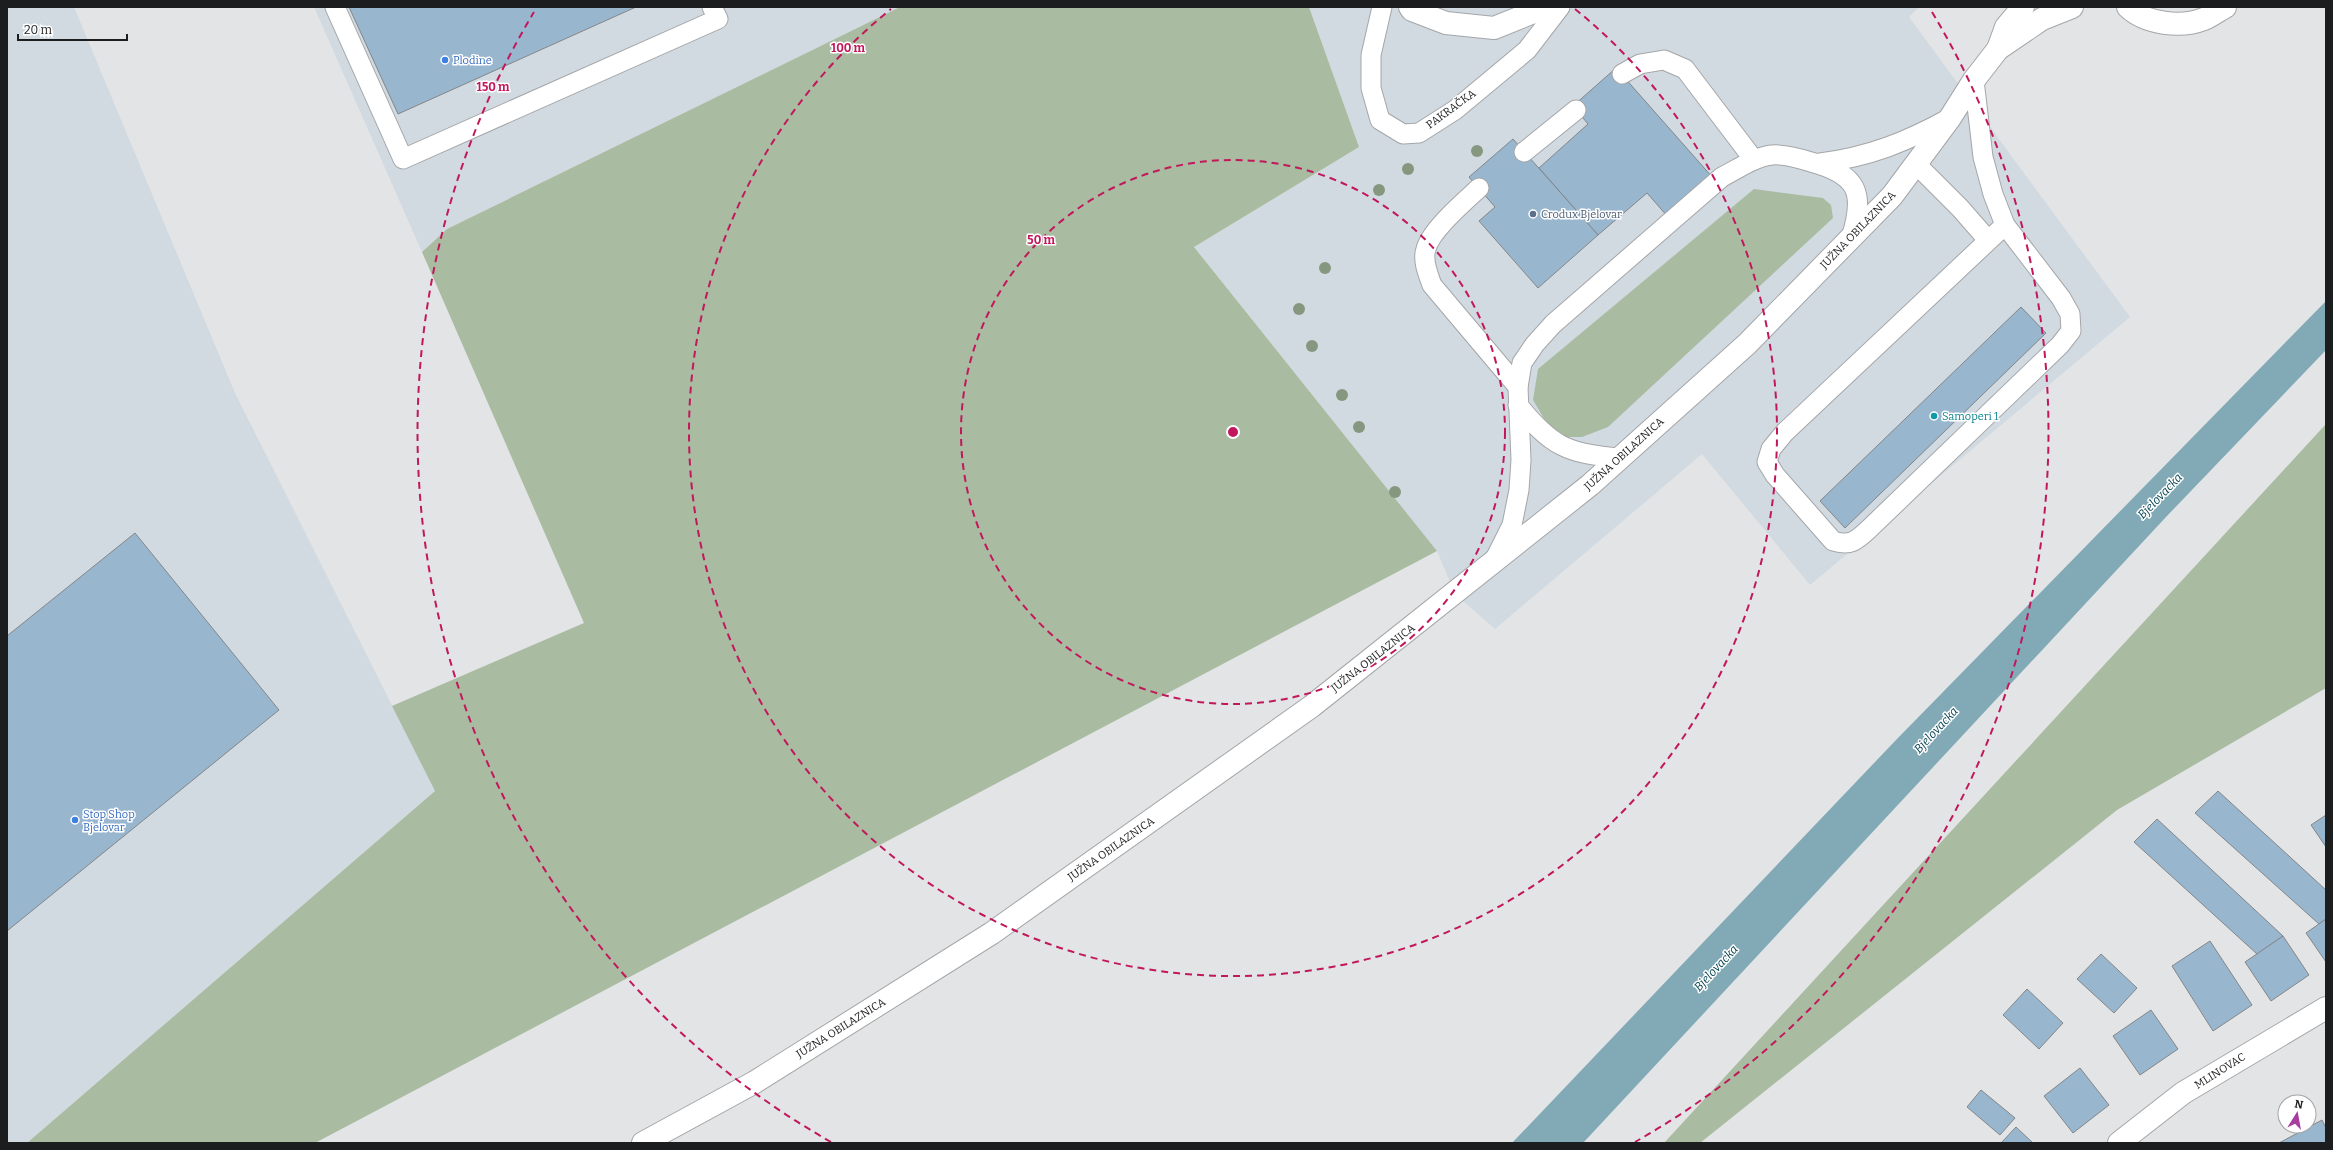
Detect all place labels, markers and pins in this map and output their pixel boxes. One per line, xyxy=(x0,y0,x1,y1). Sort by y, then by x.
place label: Plodine xyxy=(453,54,492,67)
marker: Plodine xyxy=(440,55,450,65)
place label: Crodux Bjelovar xyxy=(1541,208,1622,221)
marker: Crodux Bjelovar xyxy=(1528,209,1538,219)
place label: Samoperi 1 xyxy=(1942,410,1999,423)
marker: Samoperi 1 xyxy=(1929,411,1939,421)
centre of rings xyxy=(1226,425,1240,439)
place label: Stop Shop Bjelovar xyxy=(83,808,135,834)
marker: Stop Shop Bjelovar xyxy=(70,815,80,825)

